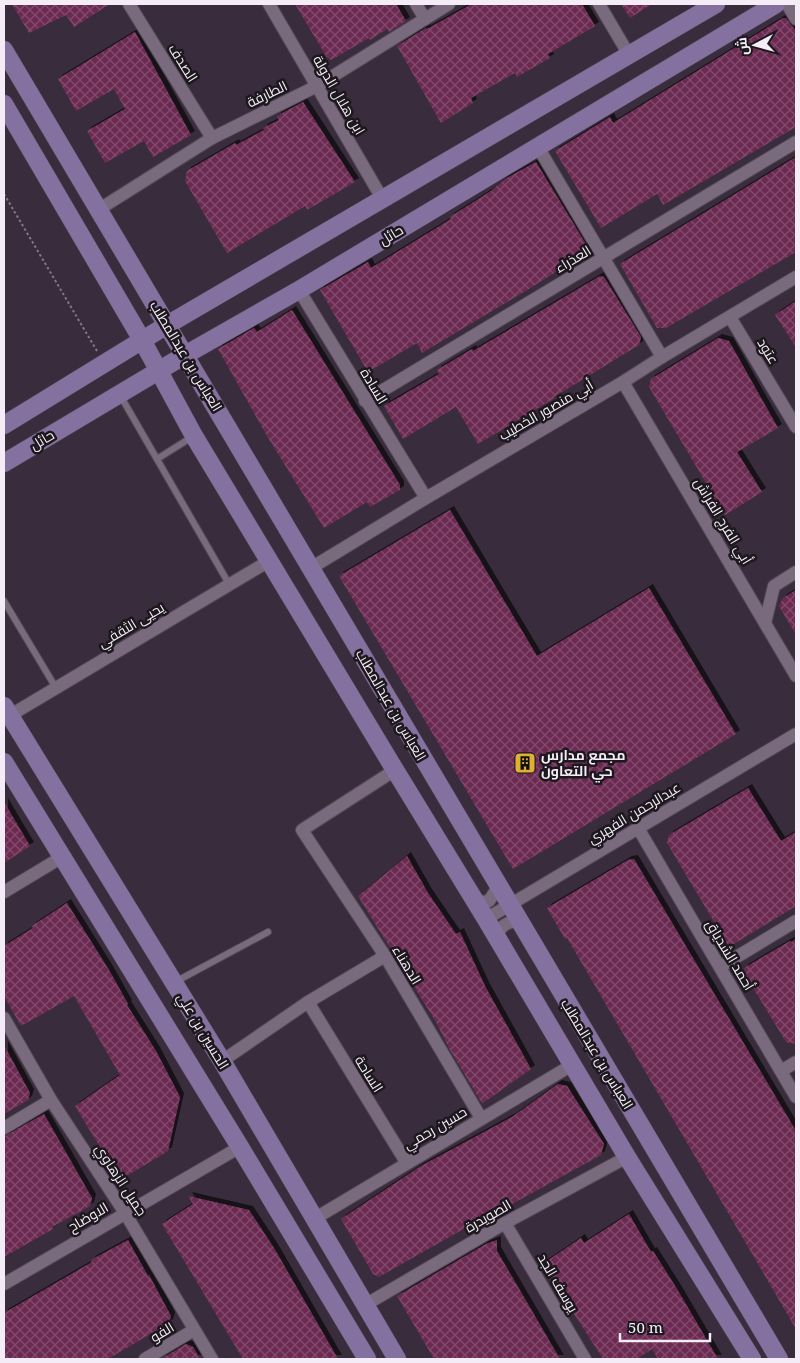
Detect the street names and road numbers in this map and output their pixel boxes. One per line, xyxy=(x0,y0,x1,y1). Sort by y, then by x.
street label: الصدف xyxy=(164,40,202,85)
street label: ابن هلال الدولة xyxy=(309,51,370,138)
street label: الطارفة xyxy=(244,76,290,111)
street label: حائل xyxy=(375,220,407,249)
street label: العذراء xyxy=(551,240,594,277)
street label: العباس بن عبدالمطلب xyxy=(146,297,227,415)
street label: عتود xyxy=(753,334,784,367)
street label: السادة xyxy=(356,364,393,407)
street label: أبي منصور الخطيب xyxy=(495,375,598,447)
street label: حائل xyxy=(26,425,58,454)
street label: أبي الفرج الفراش xyxy=(688,474,757,569)
street label: يحيى الثقفي xyxy=(94,597,169,654)
street label: العباس بن عبدالمطلب xyxy=(352,646,431,764)
street label: عبدالرحمن الفهري xyxy=(584,777,685,850)
street label: أحمد الشدياق xyxy=(702,916,759,994)
street label: الدهناء xyxy=(388,942,426,988)
street label: الحسين بن علي xyxy=(171,989,234,1074)
street label: العباس بن عبدالمطلب xyxy=(557,995,638,1113)
street label: الساحة xyxy=(351,1052,388,1096)
street label: حسين رحمي xyxy=(399,1102,472,1156)
street label: جميل الزهاوي xyxy=(89,1140,152,1221)
street label: الصويدرة xyxy=(461,1195,514,1236)
street label: الاوضاح xyxy=(64,1197,112,1236)
street label: يوسف الجد xyxy=(534,1250,583,1316)
street label: الفو xyxy=(146,1317,177,1346)

